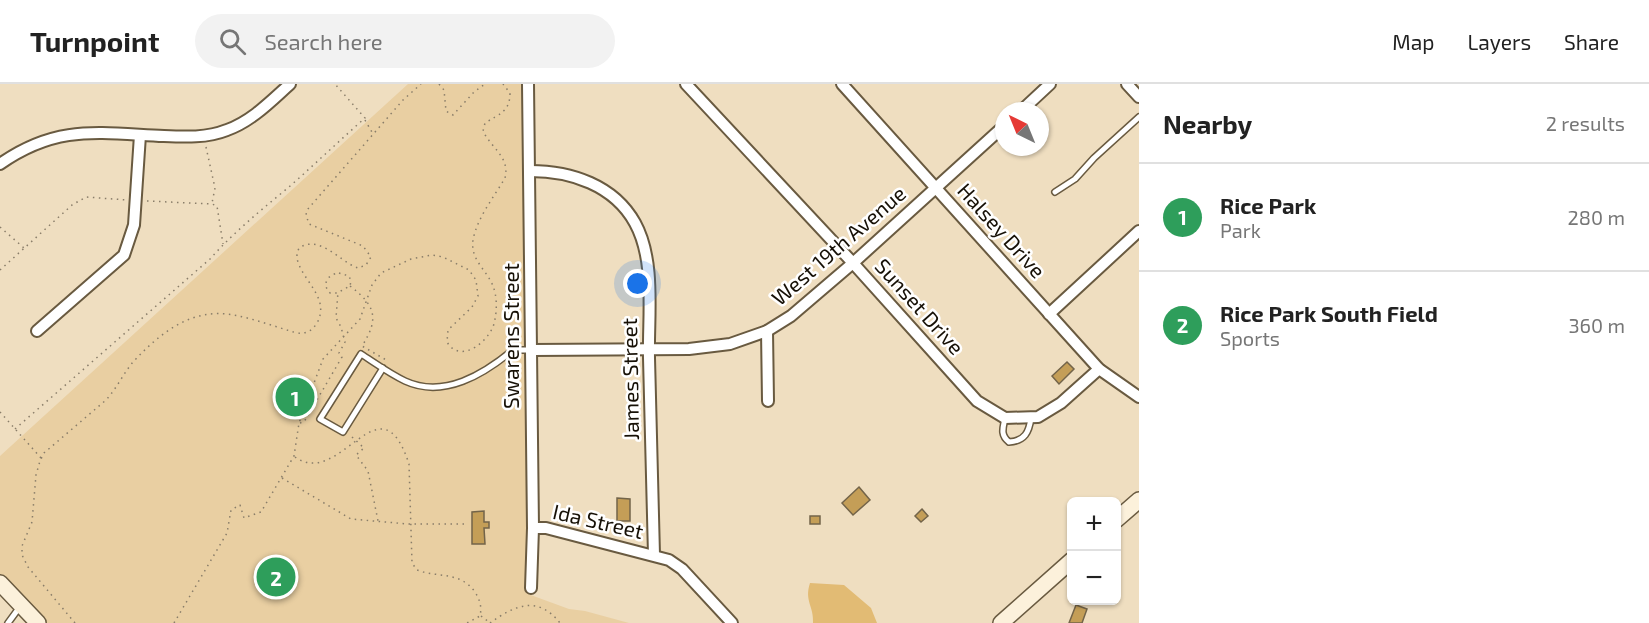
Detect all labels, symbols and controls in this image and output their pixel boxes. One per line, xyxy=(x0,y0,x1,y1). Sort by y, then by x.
search box xyxy=(195,14,615,68)
text: Turnpoint xyxy=(30,24,159,58)
icon: search xyxy=(216,25,249,58)
text: Search here xyxy=(264,28,383,54)
text: Map xyxy=(1392,29,1434,54)
text: Layers xyxy=(1467,29,1531,54)
text: Share xyxy=(1564,29,1619,54)
north arrow xyxy=(995,102,1049,156)
text: Nearby xyxy=(1163,108,1252,139)
text: 2 results xyxy=(1546,111,1625,135)
street label: Halsey Drive xyxy=(953,177,1051,283)
street label: West 19th Avenue xyxy=(766,180,910,310)
text: Rice Park xyxy=(1220,192,1316,218)
text: 1 xyxy=(1178,205,1187,229)
text: 280 m xyxy=(1568,205,1625,229)
text: Park xyxy=(1220,218,1261,242)
street label: Sunset Drive xyxy=(871,253,970,359)
street label: Swarens Street xyxy=(498,263,523,409)
your location xyxy=(623,269,652,298)
text: Rice Park South Field xyxy=(1220,300,1438,326)
text: 2 xyxy=(1177,313,1188,337)
text: 360 m xyxy=(1568,313,1625,337)
street label: James Street xyxy=(616,318,643,440)
text: Sports xyxy=(1220,326,1280,350)
pin: 1 xyxy=(276,374,314,420)
map controls xyxy=(1067,497,1121,605)
button: + xyxy=(1067,497,1121,551)
street label: Ida Street xyxy=(551,498,646,543)
button: − xyxy=(1067,551,1121,605)
pin: 2 xyxy=(256,554,296,600)

